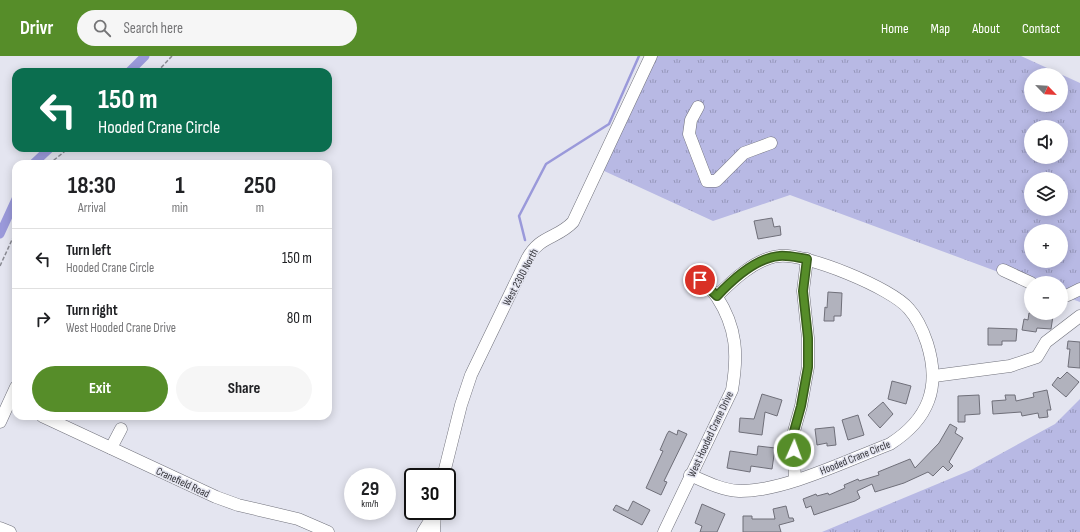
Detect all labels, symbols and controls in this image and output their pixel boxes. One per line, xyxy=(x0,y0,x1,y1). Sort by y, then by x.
search box xyxy=(77,10,357,46)
text: Drivr xyxy=(20,17,53,40)
icon: search xyxy=(91,17,113,39)
text: Search here xyxy=(123,19,183,38)
text: Home xyxy=(881,20,909,37)
text: Map xyxy=(931,20,950,37)
text: About xyxy=(972,20,1000,37)
text: Contact xyxy=(1022,20,1060,37)
north arrow xyxy=(1024,68,1068,112)
map controls xyxy=(1024,68,1068,320)
text: 150 m xyxy=(98,83,158,116)
icon: left xyxy=(32,84,84,136)
text: Hooded Crane Circle xyxy=(98,117,220,138)
button: sound xyxy=(1024,120,1068,164)
text: 18:30 xyxy=(68,171,116,200)
text: 1 xyxy=(175,171,185,200)
text: 250 xyxy=(244,171,276,200)
button: layers xyxy=(1024,172,1068,216)
text: Arrival xyxy=(78,200,106,216)
text: min xyxy=(172,200,188,216)
text: m xyxy=(256,200,264,216)
button: + xyxy=(1024,224,1068,268)
text: Turn left xyxy=(66,241,111,260)
street label: West 2300 North xyxy=(500,246,541,308)
icon: left xyxy=(32,248,54,270)
text: 150 m xyxy=(282,249,312,268)
text: Hooded Crane Circle xyxy=(66,260,154,276)
pin xyxy=(683,263,717,297)
icon: arrive xyxy=(689,269,711,291)
button: − xyxy=(1024,276,1068,320)
text: Turn right xyxy=(66,301,118,320)
icon: right xyxy=(32,308,54,330)
text: 80 m xyxy=(287,309,312,328)
text: West Hooded Crane Drive xyxy=(66,320,176,336)
button: Exit xyxy=(32,366,168,412)
button: Share xyxy=(176,366,312,412)
street label: West Hooded Crane Drive xyxy=(685,389,736,479)
position arrow xyxy=(773,429,815,471)
street label: Hooded Crane Circle xyxy=(818,437,892,477)
street label: Cranefield Road xyxy=(154,464,212,501)
speed limit sign: 30 xyxy=(404,468,456,520)
text: 29 xyxy=(361,477,379,501)
text: km/h xyxy=(361,498,379,510)

